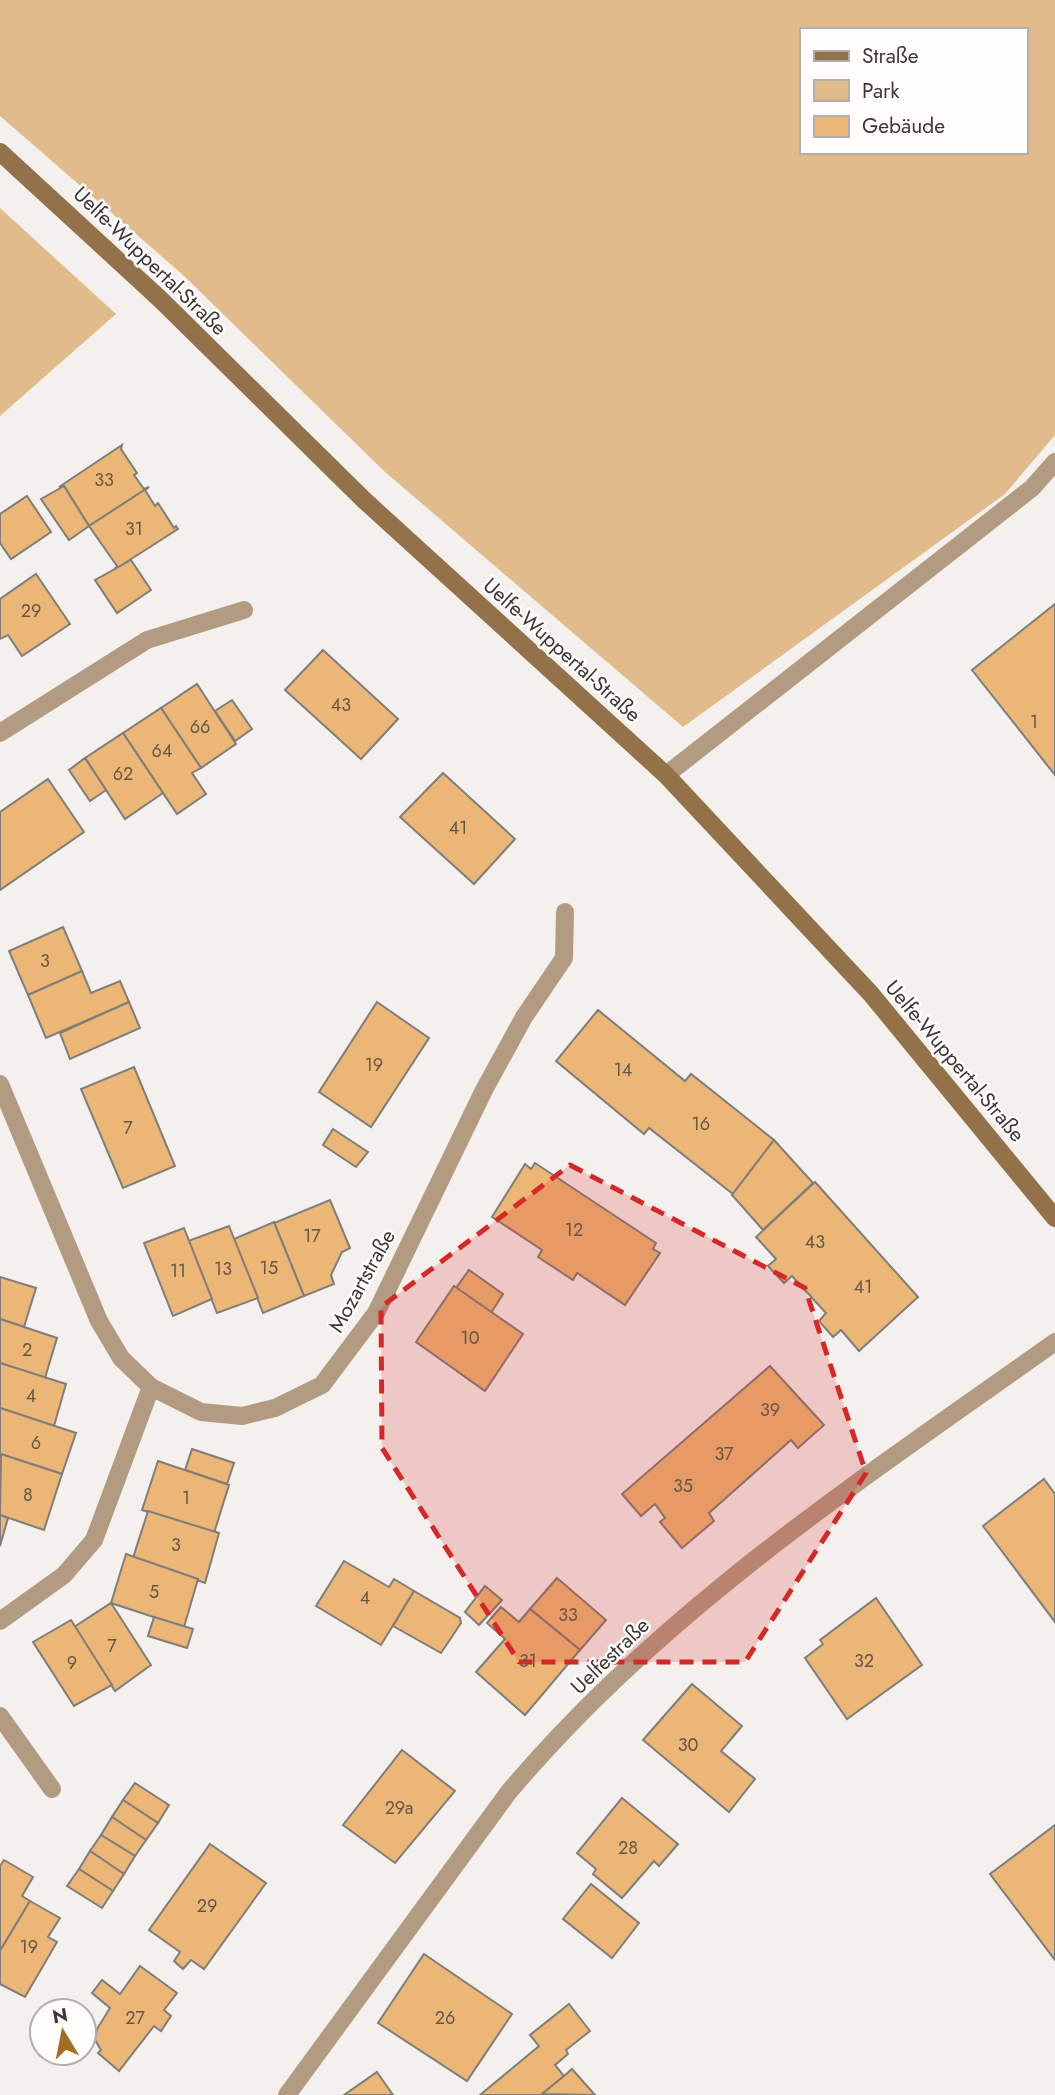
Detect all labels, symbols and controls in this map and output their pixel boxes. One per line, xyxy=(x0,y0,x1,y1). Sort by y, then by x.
legend xyxy=(800,28,1027,154)
text: Straße xyxy=(862,41,919,71)
text: Park xyxy=(862,76,900,106)
text: Gebäude xyxy=(862,111,945,141)
street label: Uelfe-Wuppertal-Straße xyxy=(66,180,234,343)
house number: 33 xyxy=(94,467,114,493)
house number: 31 xyxy=(125,516,143,542)
street label: Uelfe-Wuppertal-Straße xyxy=(476,571,648,729)
house number: 29 xyxy=(21,598,41,624)
house number: 43 xyxy=(331,692,351,718)
house number: 1 xyxy=(1030,709,1038,735)
house number: 66 xyxy=(190,714,210,740)
house number: 64 xyxy=(152,738,172,764)
house number: 62 xyxy=(113,761,133,787)
house number: 41 xyxy=(449,815,467,841)
house number: 3 xyxy=(40,948,50,974)
street label: Uelfe-Wuppertal-Straße xyxy=(878,974,1032,1149)
house number: 19 xyxy=(365,1052,383,1078)
house number: 14 xyxy=(614,1057,632,1083)
house number: 16 xyxy=(692,1111,710,1137)
house number: 7 xyxy=(123,1115,133,1141)
house number: 12 xyxy=(565,1217,583,1243)
house number: 17 xyxy=(303,1223,321,1249)
street label: Mozartstraße xyxy=(321,1224,403,1338)
house number: 43 xyxy=(805,1229,825,1255)
house number: 15 xyxy=(260,1255,278,1281)
house number: 13 xyxy=(214,1256,232,1282)
house number: 11 xyxy=(170,1258,186,1284)
house number: 41 xyxy=(854,1274,872,1300)
house number: 10 xyxy=(461,1325,480,1351)
house number: 2 xyxy=(22,1337,32,1363)
house number: 4 xyxy=(26,1383,36,1409)
house number: 39 xyxy=(760,1397,780,1423)
house number: 6 xyxy=(31,1430,41,1456)
house number: 37 xyxy=(714,1441,734,1467)
house number: 35 xyxy=(673,1473,693,1499)
house number: 8 xyxy=(23,1482,33,1508)
house number: 1 xyxy=(182,1485,190,1511)
house number: 3 xyxy=(171,1532,181,1558)
house number: 5 xyxy=(149,1579,159,1605)
house number: 4 xyxy=(360,1585,370,1611)
house number: 33 xyxy=(558,1602,578,1628)
street label: Uelfestraße xyxy=(564,1611,656,1701)
house number: 7 xyxy=(107,1633,117,1659)
house number: 31 xyxy=(519,1648,537,1674)
house number: 32 xyxy=(854,1648,874,1674)
house number: 9 xyxy=(67,1650,77,1676)
house number: 30 xyxy=(678,1732,699,1758)
house number: 29a xyxy=(385,1795,413,1821)
house number: 28 xyxy=(618,1835,638,1861)
house number: 29 xyxy=(197,1893,217,1919)
house number: 19 xyxy=(20,1934,38,1960)
north arrow xyxy=(28,1997,98,2067)
text: N xyxy=(50,2001,70,2030)
house number: 27 xyxy=(125,2005,145,2031)
house number: 26 xyxy=(435,2005,455,2031)

